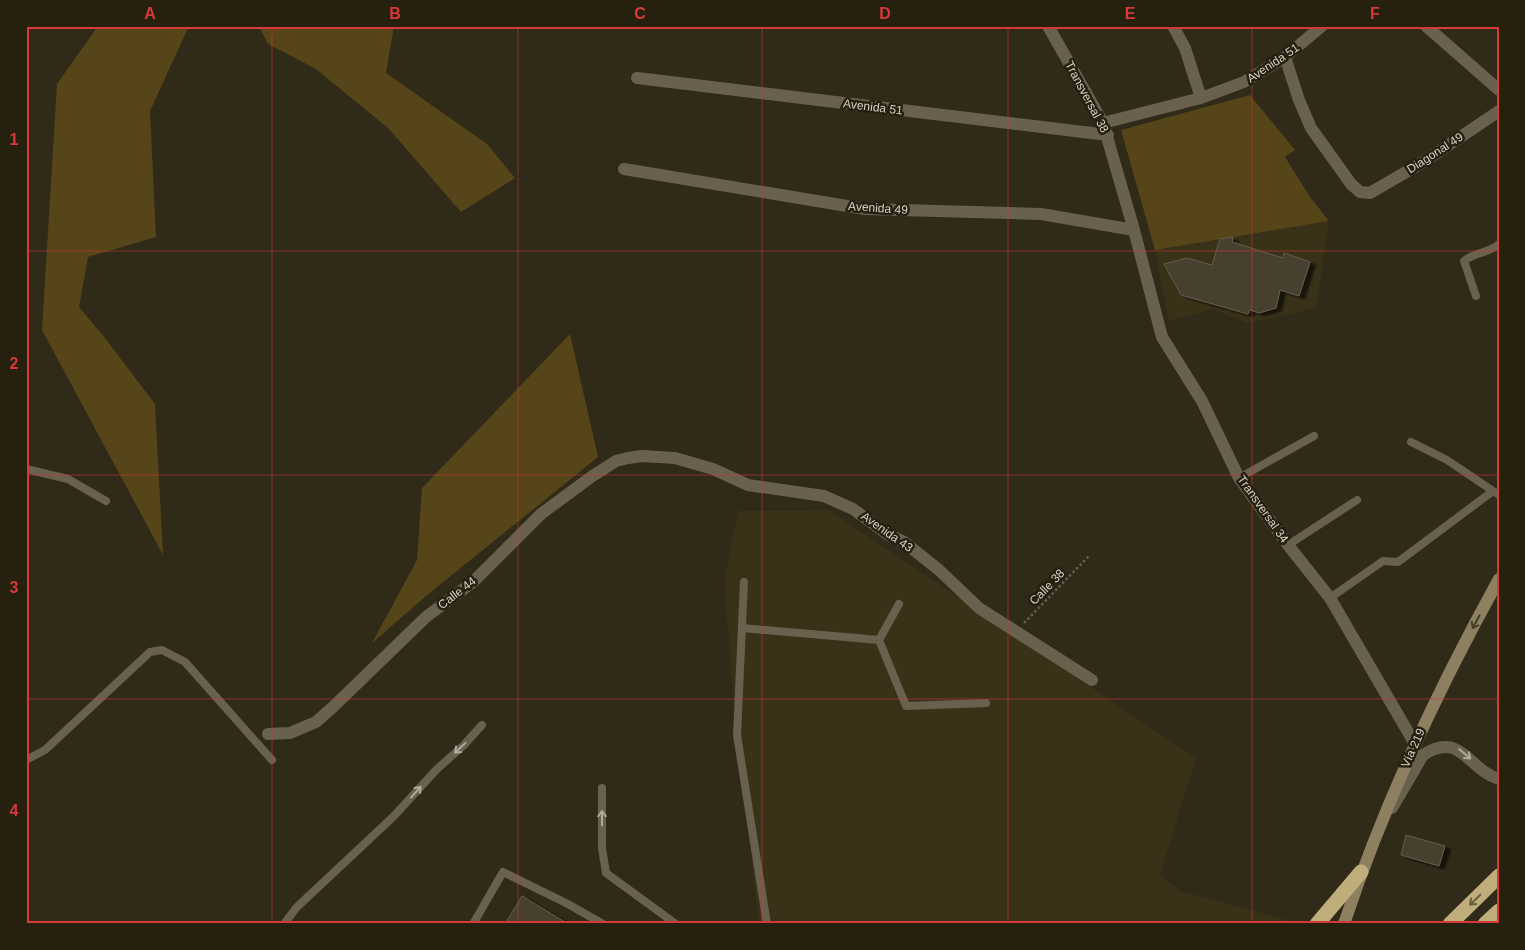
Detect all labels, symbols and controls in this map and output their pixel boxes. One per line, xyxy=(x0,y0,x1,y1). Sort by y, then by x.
text: A xyxy=(144,5,156,22)
text: B xyxy=(389,5,401,22)
text: C xyxy=(634,5,646,22)
text: D xyxy=(879,5,891,22)
text: E xyxy=(1125,5,1136,22)
text: F xyxy=(1370,5,1380,22)
street label: Avenida 51 xyxy=(1244,40,1302,86)
street label: Transversal 38 xyxy=(1062,59,1112,135)
street label: Avenida 51 xyxy=(842,96,904,118)
street label: Diagonal 49 xyxy=(1404,130,1466,176)
text: 1 xyxy=(10,131,19,148)
street label: Avenida 49 xyxy=(848,199,909,217)
text: 2 xyxy=(10,355,19,372)
street label: Transversal 34 xyxy=(1235,473,1292,546)
street label: Avenida 43 xyxy=(858,509,916,555)
street label: Calle 38 xyxy=(1027,566,1068,608)
street label: Calle 44 xyxy=(435,574,479,612)
text: 3 xyxy=(10,579,19,596)
one-way arrow xyxy=(1470,614,1480,628)
street label: Vía 219 xyxy=(1398,726,1428,770)
one-way arrow xyxy=(454,742,467,754)
one-way arrow xyxy=(1458,749,1471,760)
one-way arrow xyxy=(410,786,422,799)
text: 4 xyxy=(10,802,19,819)
one-way arrow xyxy=(597,810,607,826)
one-way arrow xyxy=(1469,894,1481,907)

